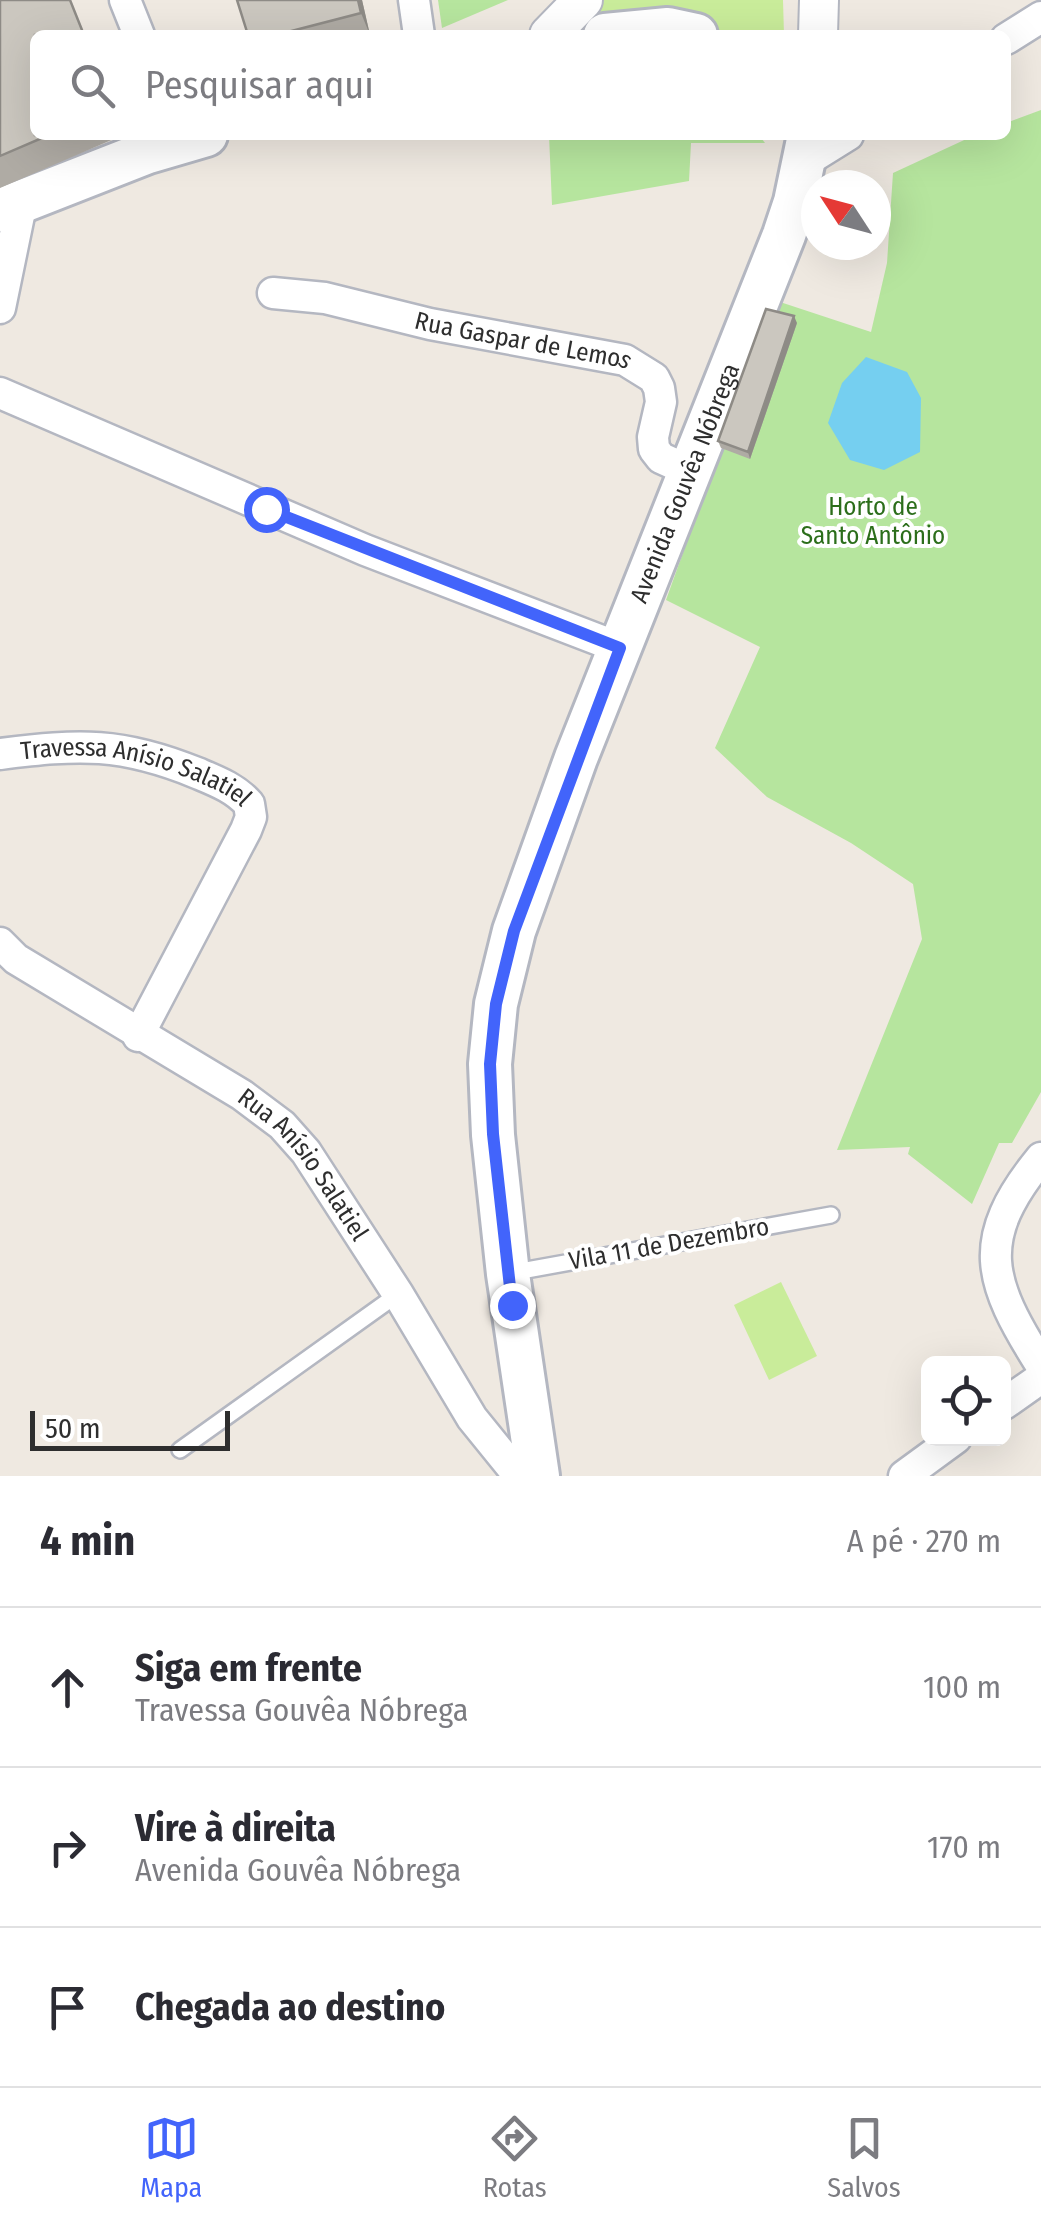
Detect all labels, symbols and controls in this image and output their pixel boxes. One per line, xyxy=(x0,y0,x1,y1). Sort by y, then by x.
search box xyxy=(30,30,1011,140)
icon: search xyxy=(65,58,120,113)
text: Pesquisar aqui xyxy=(145,62,374,108)
north arrow xyxy=(801,170,891,260)
street label: Rua Gaspar de Lemos xyxy=(412,306,638,376)
street label: Avenida Gouvêa Nóbrega xyxy=(624,359,746,607)
route start xyxy=(244,487,290,533)
park label: Horto de Santo Antônio xyxy=(801,492,945,551)
street label: Travessa Anísio Salatiel xyxy=(19,732,258,813)
street label: Rua Anísio Salatiel xyxy=(232,1082,375,1247)
street label: Vila 11 de Dezembro xyxy=(567,1212,771,1276)
route end xyxy=(490,1283,536,1329)
map controls xyxy=(921,1356,1011,1446)
button: locate xyxy=(921,1356,1011,1446)
scale bar xyxy=(30,1406,230,1450)
text: 50 m xyxy=(45,1412,101,1445)
text: 4 min xyxy=(40,1516,135,1566)
text: A pé · 270 m xyxy=(847,1522,1001,1560)
text: Siga em frente xyxy=(135,1645,362,1691)
icon: ahead xyxy=(40,1660,95,1715)
text: 100 m xyxy=(923,1668,1001,1706)
text: Travessa Gouvêa Nóbrega xyxy=(135,1691,468,1729)
text: Vire à direita xyxy=(135,1805,336,1851)
icon: right xyxy=(40,1820,95,1875)
text: 170 m xyxy=(927,1828,1001,1866)
text: Avenida Gouvêa Nóbrega xyxy=(135,1851,461,1889)
icon: arrive xyxy=(40,1980,95,2035)
text: Chegada ao destino xyxy=(135,1984,445,2030)
tab: Mapa xyxy=(140,2111,202,2204)
tab: Rotas xyxy=(483,2111,547,2204)
tab: Salvos xyxy=(827,2111,901,2204)

